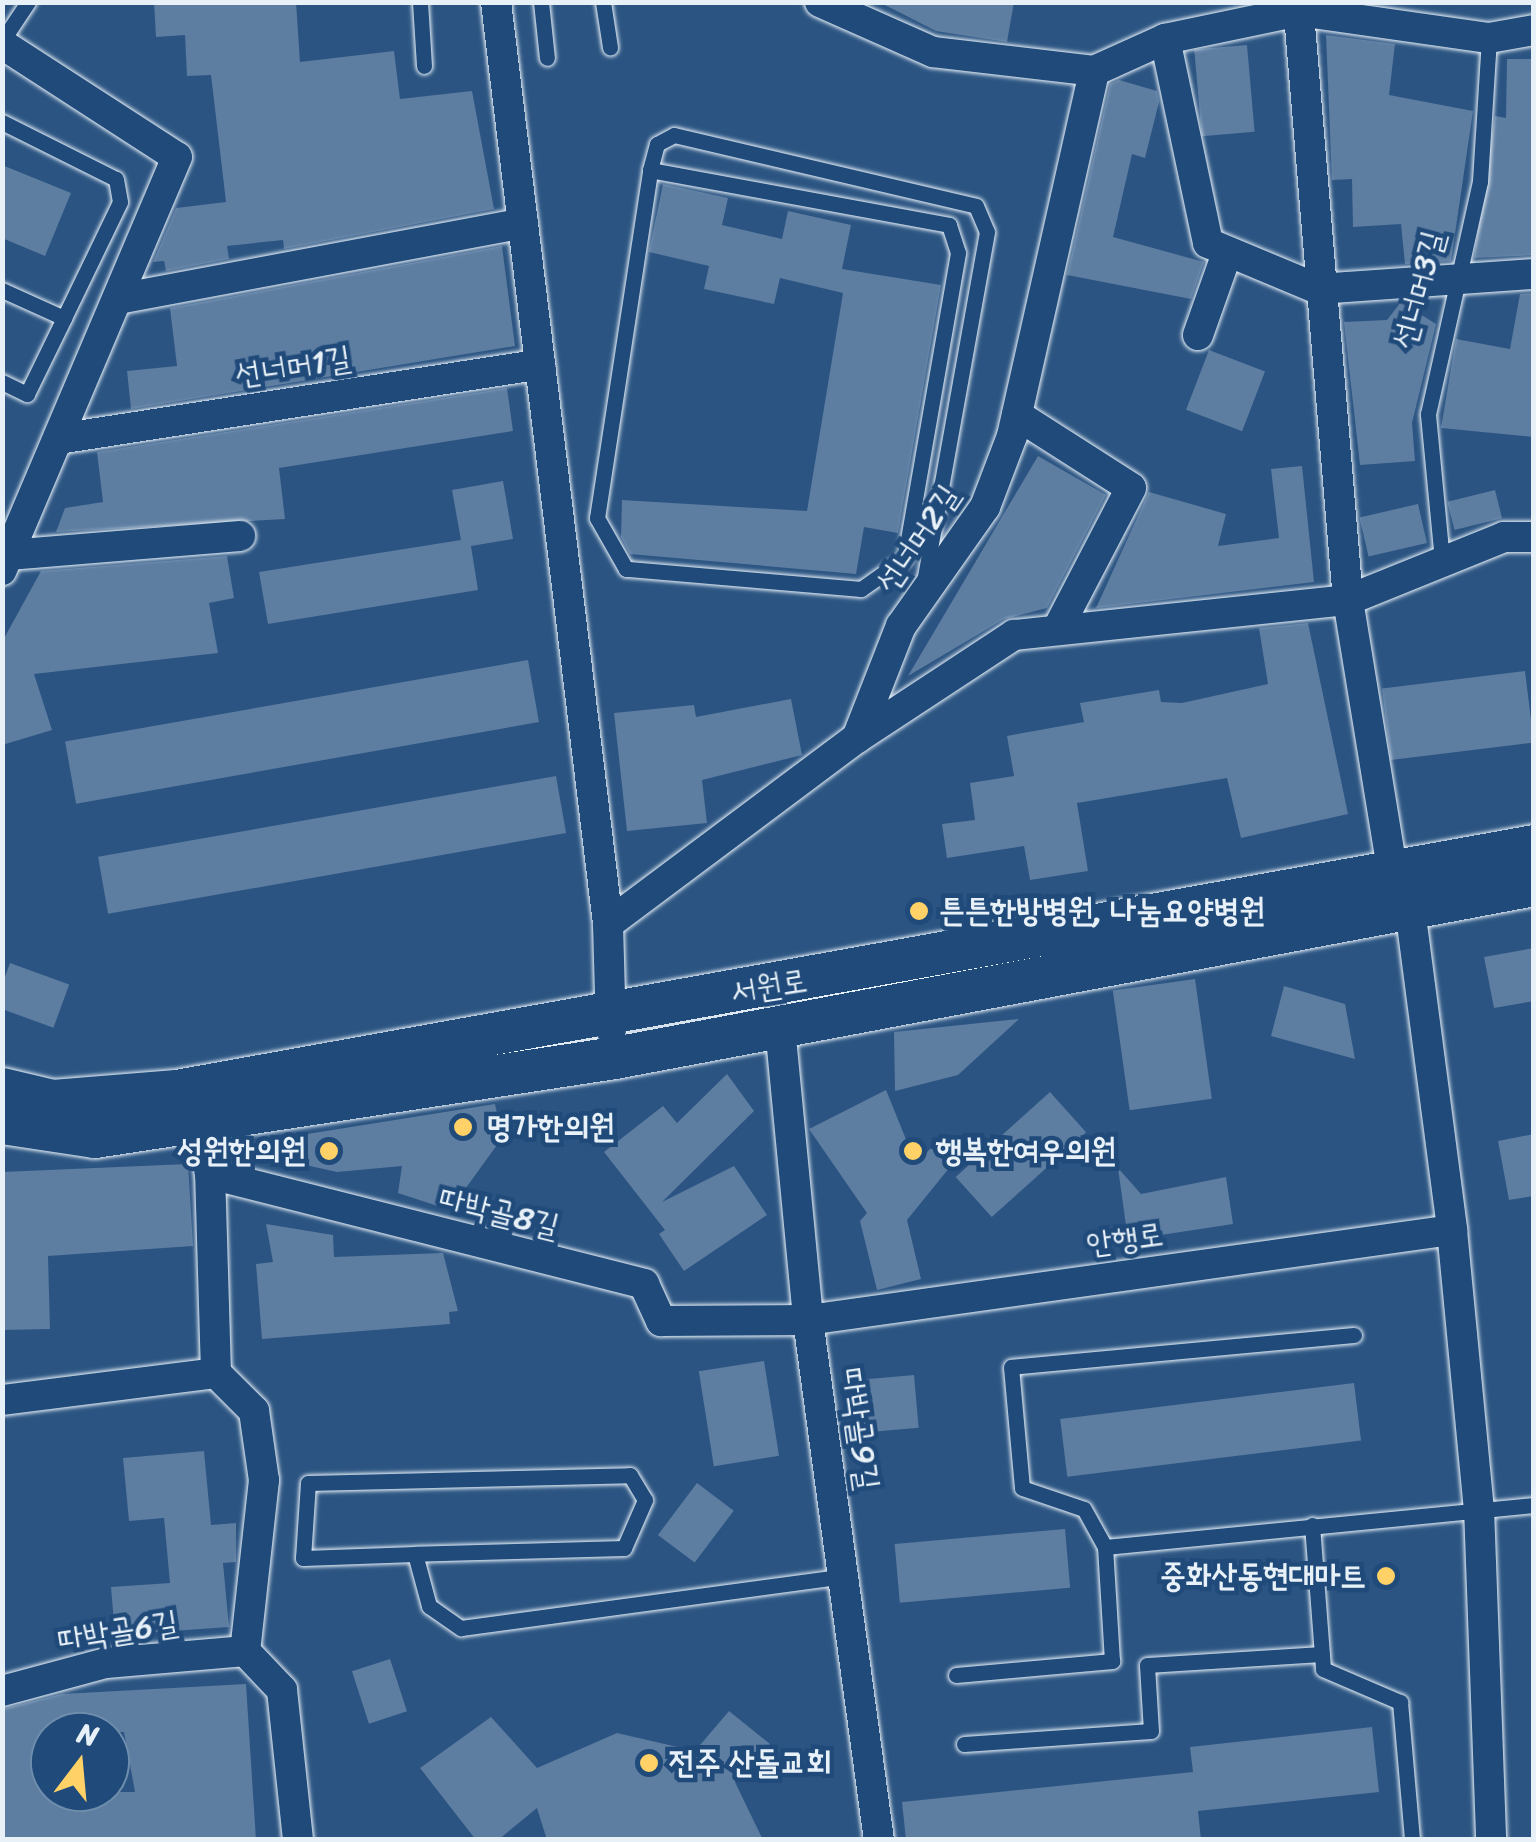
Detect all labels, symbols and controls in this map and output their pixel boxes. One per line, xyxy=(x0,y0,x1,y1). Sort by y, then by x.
street label: 선너머3길 xyxy=(1385,227,1453,353)
street label: 선너머1길 xyxy=(232,339,354,395)
street label: 선너머2길 xyxy=(868,478,968,600)
place label: 튼튼한방병원, 나눔요양병원 xyxy=(939,892,1265,930)
marker: 튼튼한방병원, 나눔요양병원 xyxy=(908,900,930,922)
street label: 서원로 xyxy=(728,962,810,1012)
place label: 명가한의원 xyxy=(486,1108,615,1146)
marker: 명가한의원 xyxy=(450,1114,476,1140)
place label: 성원한의원 xyxy=(177,1132,306,1170)
place label: 행복한여우의원 xyxy=(936,1132,1116,1170)
marker: 성원한의원 xyxy=(316,1138,342,1164)
marker: 행복한여우의원 xyxy=(900,1138,926,1164)
street label: 따박골8길 xyxy=(435,1180,563,1246)
street label: 안행로 xyxy=(1084,1216,1166,1264)
street label: 따박골9길 xyxy=(831,1366,887,1492)
place label: 중화산동현대마트 xyxy=(1160,1557,1366,1595)
marker: 중화산동현대마트 xyxy=(1375,1565,1397,1587)
street label: 따박골6길 xyxy=(55,1604,181,1660)
text: N xyxy=(72,1708,104,1761)
north arrow xyxy=(30,1712,130,1812)
place label: 전주 산돌교회 xyxy=(669,1744,832,1782)
marker: 전주 산돌교회 xyxy=(638,1752,660,1774)

